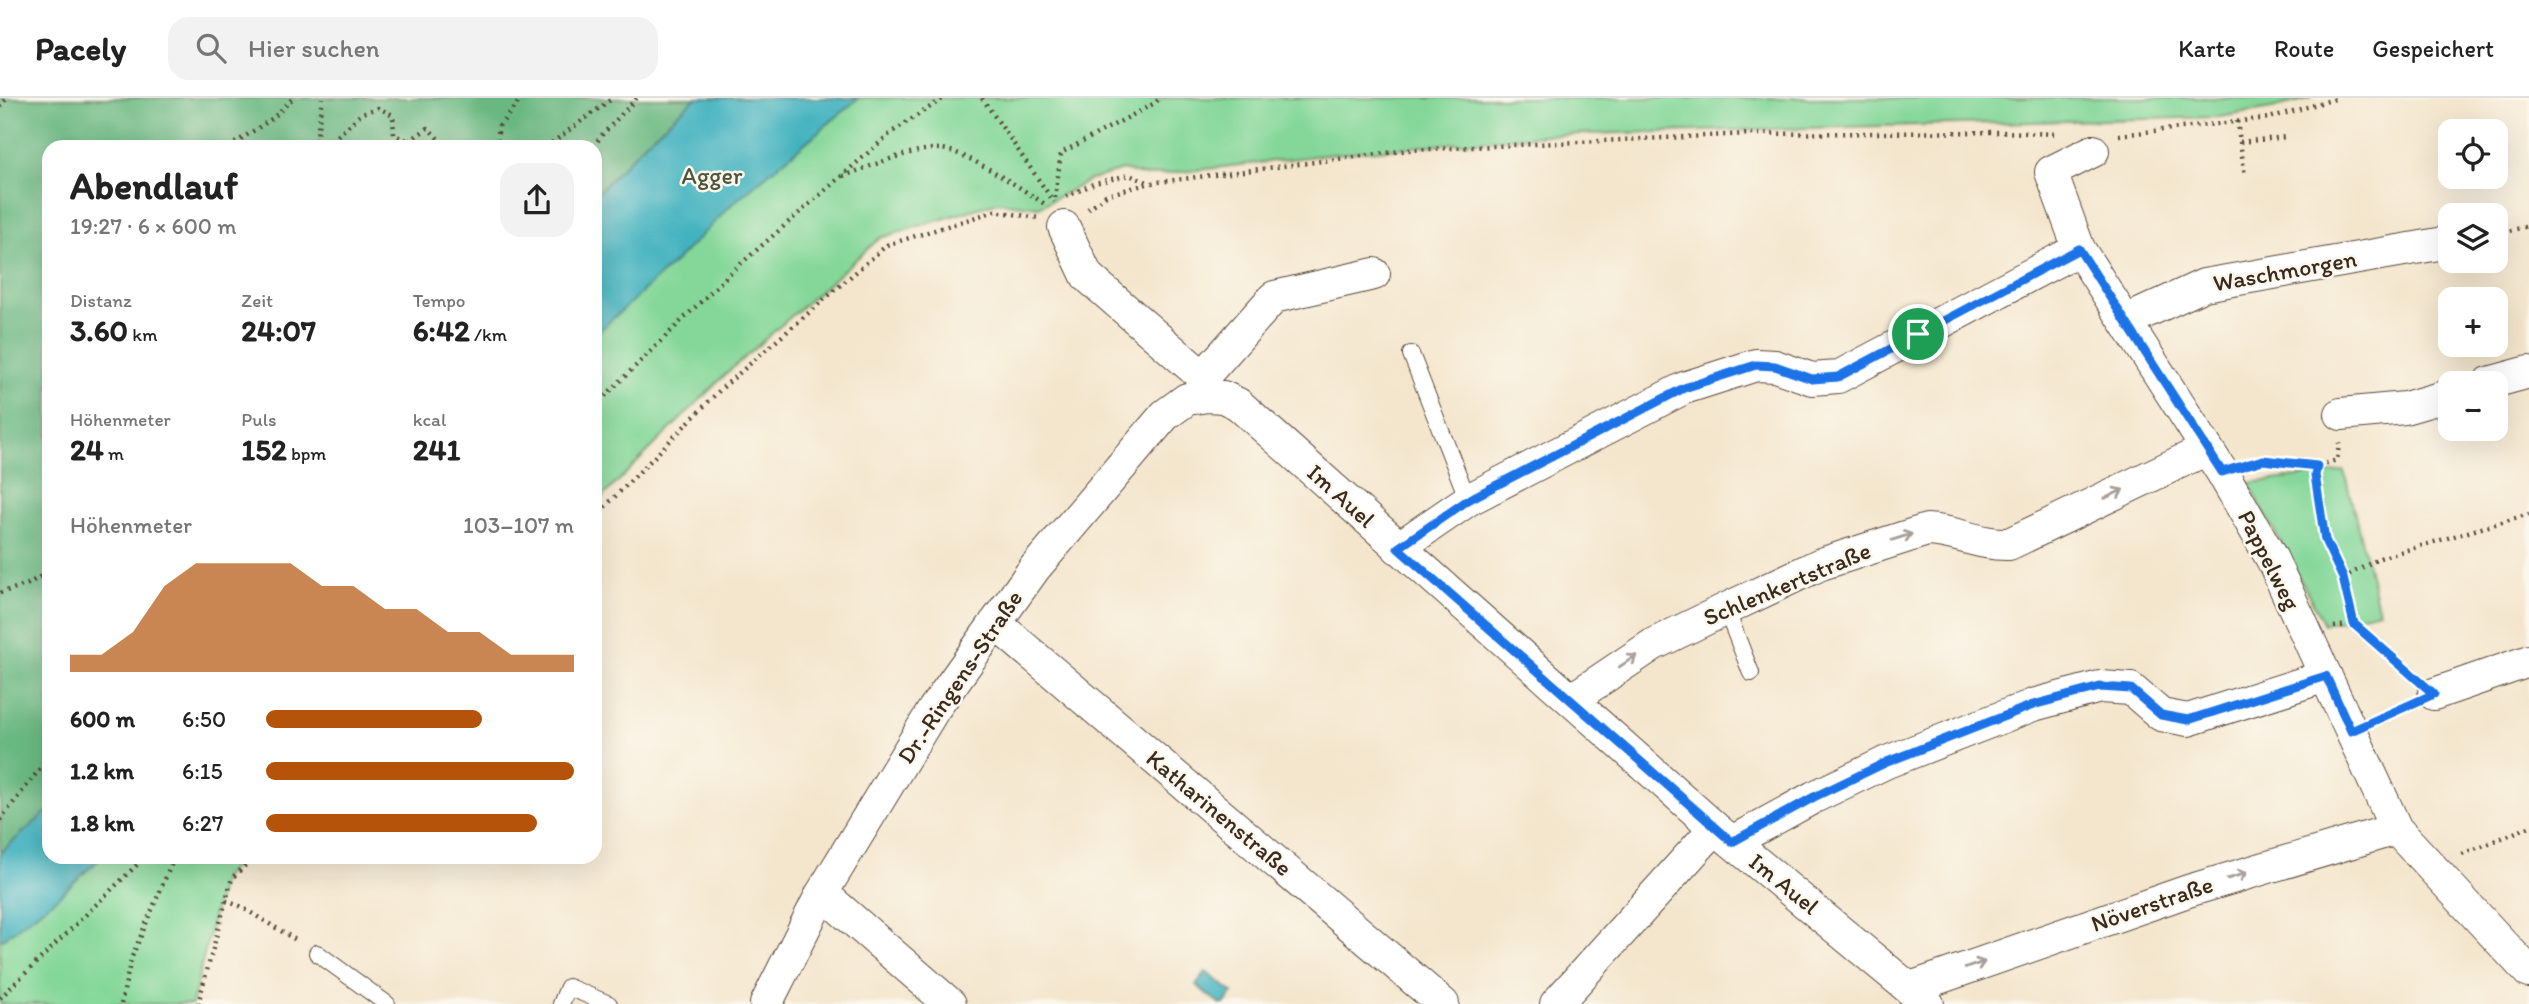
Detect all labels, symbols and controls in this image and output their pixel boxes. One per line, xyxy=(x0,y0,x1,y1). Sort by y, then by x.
search box xyxy=(168,17,658,80)
text: Pacely xyxy=(35,29,126,68)
icon: search xyxy=(192,29,230,67)
text: Hier suchen xyxy=(248,32,380,64)
text: Karte xyxy=(2178,34,2236,63)
text: Route xyxy=(2274,34,2334,63)
text: Gespeichert xyxy=(2372,34,2494,63)
map controls xyxy=(2438,119,2508,441)
button: locate xyxy=(2438,119,2508,189)
park label: Agger xyxy=(682,161,743,190)
text: Abendlauf xyxy=(70,163,238,209)
button: share xyxy=(500,163,574,237)
button: layers xyxy=(2438,203,2508,273)
text: 19:27 · 6 × 600 m xyxy=(70,212,237,240)
street label: Waschmorgen xyxy=(2211,244,2359,297)
button: + xyxy=(2438,287,2508,357)
text: Distanz xyxy=(70,289,132,312)
text: Zeit xyxy=(241,289,273,312)
text: Tempo xyxy=(413,289,466,312)
pin xyxy=(1888,304,1948,364)
text: 3.60 xyxy=(70,312,128,349)
text: 24:07 xyxy=(241,312,316,349)
text: 6:42 xyxy=(413,312,470,349)
icon: arrive xyxy=(1899,315,1937,353)
text: km xyxy=(128,323,158,346)
text: /km xyxy=(470,323,507,346)
button: − xyxy=(2438,371,2508,441)
text: Höhenmeter xyxy=(70,408,171,431)
text: Puls xyxy=(241,408,277,431)
text: kcal xyxy=(413,408,446,431)
text: 24 xyxy=(70,431,104,468)
text: 152 xyxy=(241,431,287,468)
text: 241 xyxy=(413,431,460,468)
text: m xyxy=(104,442,124,465)
text: bpm xyxy=(287,442,326,465)
street label: Im Auel xyxy=(1301,458,1381,534)
one-way arrow xyxy=(2103,486,2124,500)
street label: Pappelweg xyxy=(2232,505,2307,615)
text: Höhenmeter xyxy=(70,511,192,539)
text: 103–107 m xyxy=(463,511,574,539)
one-way arrow xyxy=(1890,530,1912,543)
street label: Schlenkertstraße xyxy=(1699,535,1875,632)
street label: Dr.-Ringens-Straße xyxy=(891,584,1028,769)
one-way arrow xyxy=(1618,654,1637,668)
text: 600 m xyxy=(70,705,135,733)
text: 6:50 xyxy=(182,705,226,733)
street label: Katharinenstraße xyxy=(1141,743,1298,882)
text: 1.2 km xyxy=(70,757,134,785)
text: 6:15 xyxy=(182,757,223,785)
text: 1.8 km xyxy=(70,809,135,837)
text: 6:27 xyxy=(182,809,223,837)
street label: Im Auel xyxy=(1744,847,1825,921)
street label: Növerstraße xyxy=(2087,869,2217,938)
one-way arrow xyxy=(2225,869,2247,882)
one-way arrow xyxy=(1963,958,1985,970)

